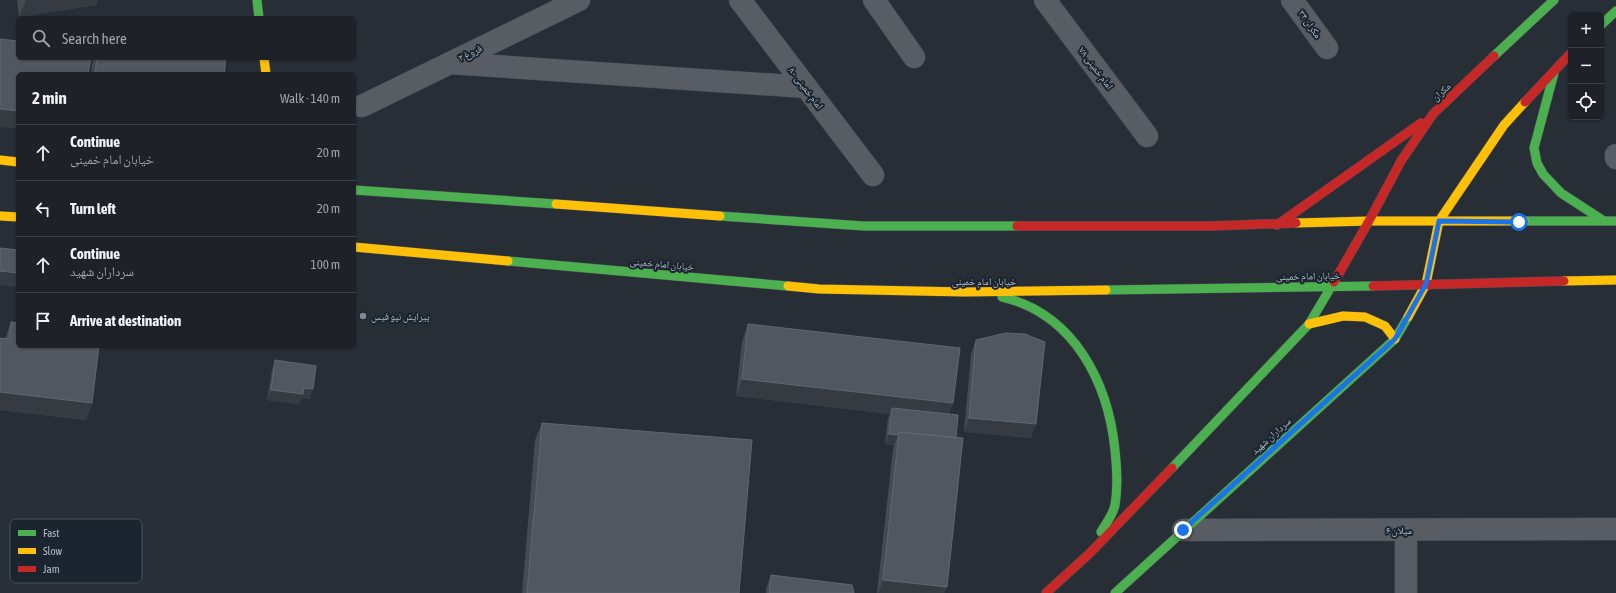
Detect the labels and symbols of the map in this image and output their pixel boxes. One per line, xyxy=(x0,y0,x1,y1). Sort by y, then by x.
street label: مکران ۳۴ xyxy=(1296,8,1324,41)
street label: فروغ ۲ xyxy=(456,43,484,64)
street label: امام خمینی ۷۸ xyxy=(1075,45,1115,92)
street label: امام خمینی ۸۰ xyxy=(785,65,825,112)
street label: مکران xyxy=(1429,80,1454,104)
route start xyxy=(1510,213,1528,231)
street label: خیابان امام خمینی xyxy=(629,256,695,274)
street label: خیابان امام خمینی xyxy=(1276,270,1341,284)
street label: خیابان امام خمینی xyxy=(952,276,1017,289)
marker: پیرایش نیو فیس xyxy=(358,311,368,321)
place label: پیرایش نیو فیس xyxy=(371,311,430,323)
street label: سرداران شهید xyxy=(1249,415,1294,457)
legend xyxy=(10,519,142,583)
route end xyxy=(1174,521,1192,539)
street label: میلان ۶ xyxy=(1386,525,1412,537)
text: Fast xyxy=(43,527,59,539)
text: Slow xyxy=(43,545,62,557)
text: Jam xyxy=(43,563,60,575)

